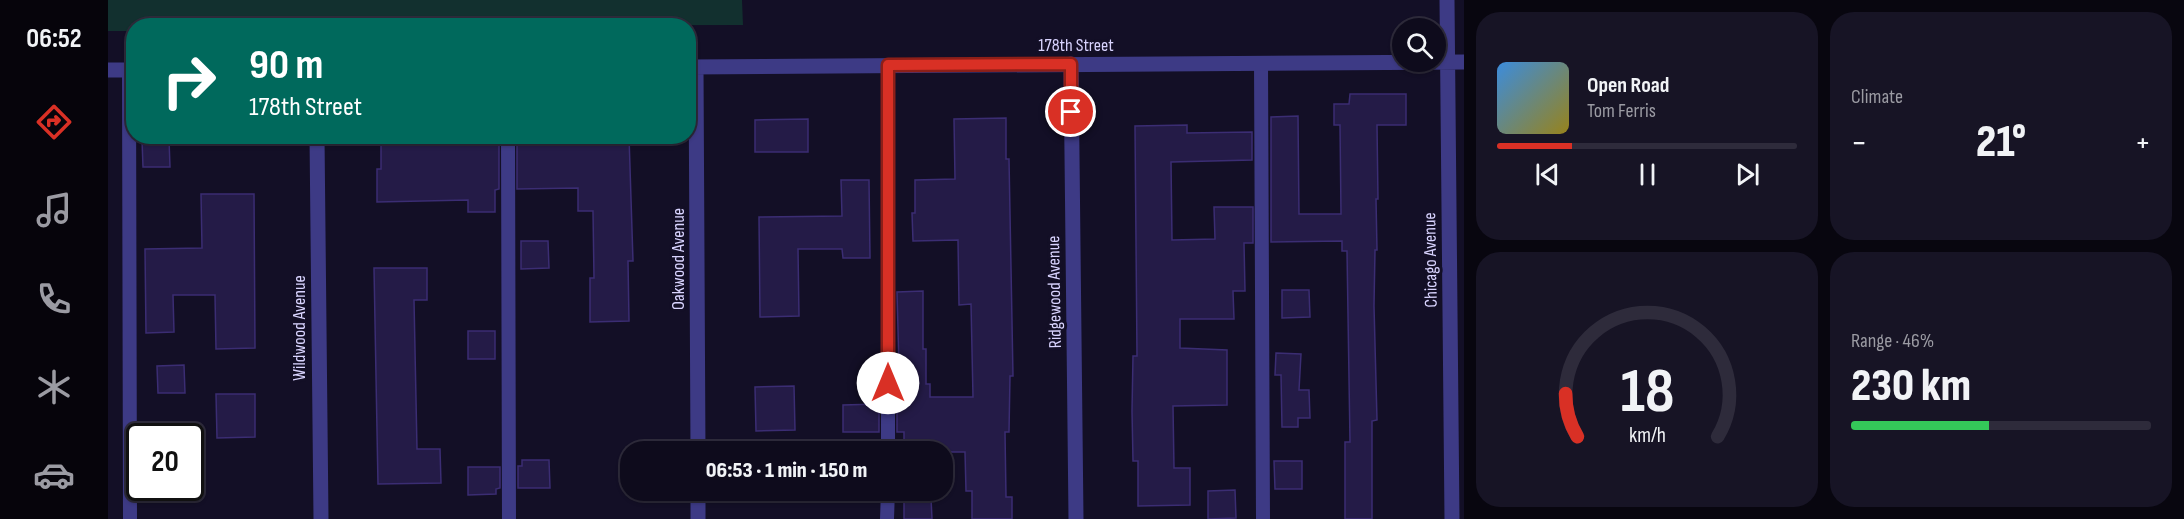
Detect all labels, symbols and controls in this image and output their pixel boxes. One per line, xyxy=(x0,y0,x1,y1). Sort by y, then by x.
map controls xyxy=(1392,18,1446,72)
button: search xyxy=(1392,18,1446,72)
text: 06:52 xyxy=(26,23,82,55)
street label: 178th Street xyxy=(1038,35,1114,56)
text: 90 m xyxy=(249,40,323,91)
icon: right xyxy=(150,42,228,120)
text: Open Road xyxy=(1587,72,1669,99)
text: Climate xyxy=(1851,85,1903,109)
pin xyxy=(1045,86,1096,137)
text: 178th Street xyxy=(249,91,362,123)
icon: arrive xyxy=(1054,95,1087,128)
text: Tom Ferris xyxy=(1587,99,1656,123)
icon: directions xyxy=(33,101,75,143)
text: 21° xyxy=(1976,115,2026,170)
text: − xyxy=(1851,123,1867,163)
text: + xyxy=(2135,123,2151,163)
icon: previous xyxy=(1531,158,1564,191)
icon: pause xyxy=(1631,158,1664,191)
icon: next xyxy=(1731,158,1764,191)
icon: music xyxy=(33,189,75,231)
street label: Oakwood Avenue xyxy=(668,208,689,310)
street label: Chicago Avenue xyxy=(1419,212,1442,308)
street label: Ridgewood Avenue xyxy=(1043,235,1066,349)
street label: Wildwood Avenue xyxy=(289,275,310,381)
icon: phone xyxy=(33,278,75,320)
text: Range · 46% xyxy=(1851,329,1934,353)
position arrow xyxy=(856,351,920,415)
text: 18 xyxy=(1620,355,1674,430)
text: 230 km xyxy=(1851,359,1971,414)
icon: climate xyxy=(33,366,75,408)
speed limit sign: 20 xyxy=(126,423,204,501)
text: km/h xyxy=(1628,423,1666,448)
icon: car xyxy=(33,454,75,496)
text: 06:53 · 1 min · 150 m xyxy=(706,457,867,484)

